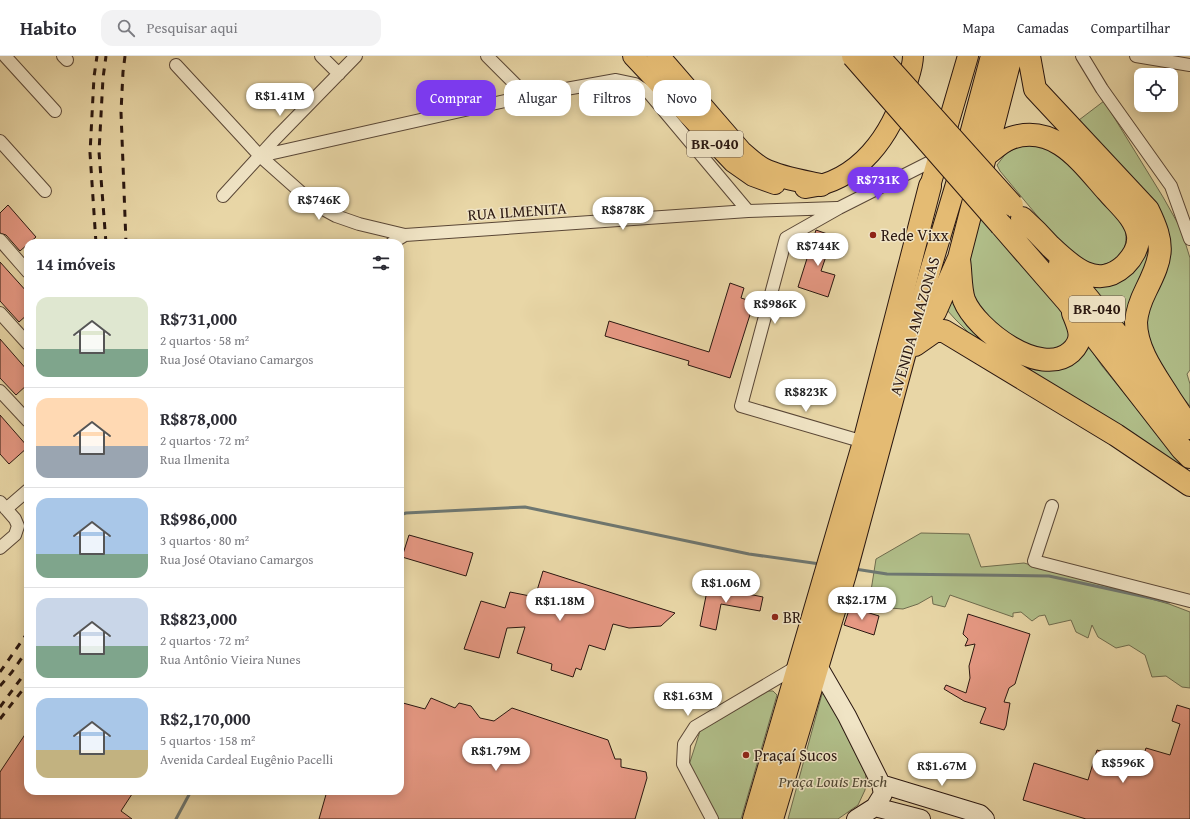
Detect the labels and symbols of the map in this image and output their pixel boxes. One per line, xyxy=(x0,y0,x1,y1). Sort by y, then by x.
pin: R$1.41M xyxy=(243,83,317,117)
road number: BR-040 xyxy=(687,131,743,157)
pin: R$731K xyxy=(845,167,911,201)
pin: R$746K xyxy=(286,187,352,221)
street label: RUA ILMENITA xyxy=(467,196,568,226)
pin: R$878K xyxy=(590,197,656,231)
place label: Rede Vixx xyxy=(881,223,949,247)
marker: Rede Vixx xyxy=(868,230,878,240)
pin: R$744K xyxy=(785,233,851,267)
street label: AVENIDA AMAZONAS xyxy=(883,253,945,398)
pin: R$986K xyxy=(742,291,808,325)
road number: BR-040 xyxy=(1069,296,1125,322)
pin: R$823K xyxy=(773,379,839,413)
pin: R$1.06M xyxy=(689,570,763,604)
pin: R$2.17M xyxy=(825,587,899,621)
pin: R$1.18M xyxy=(523,588,597,622)
place label: BR xyxy=(783,605,802,629)
marker: BR xyxy=(770,612,780,622)
pin: R$1.63M xyxy=(651,683,725,717)
pin: R$1.79M xyxy=(459,738,533,772)
place label: Praçaí Sucos xyxy=(754,743,837,767)
marker: Praçaí Sucos xyxy=(741,750,751,760)
pin: R$596K xyxy=(1090,750,1156,784)
pin: R$1.67M xyxy=(905,753,979,787)
park label: Praça Louis Ensch xyxy=(778,769,887,793)

